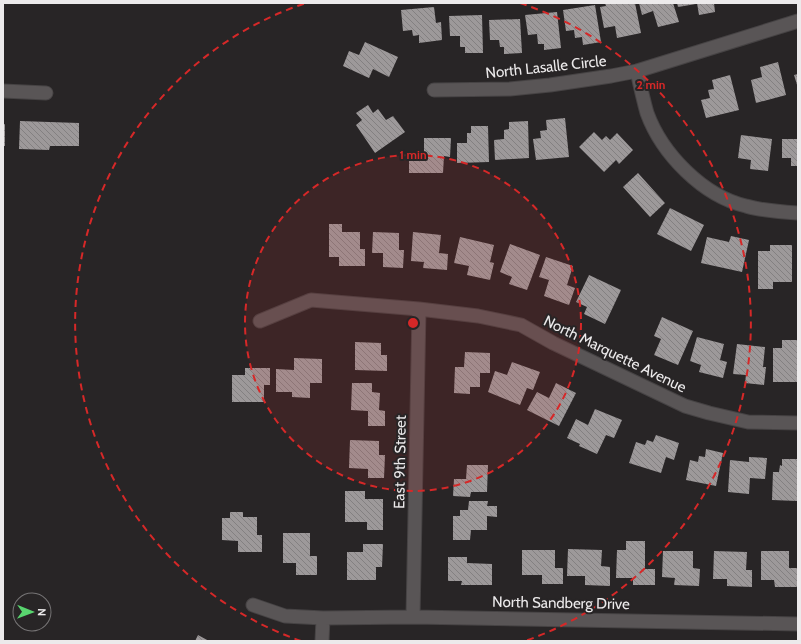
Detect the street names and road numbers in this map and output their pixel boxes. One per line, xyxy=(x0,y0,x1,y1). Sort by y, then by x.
street label: North Lasalle Circle xyxy=(485,52,608,82)
street label: North Marquette Avenue xyxy=(541,312,689,396)
street label: East 9th Street xyxy=(390,415,410,509)
street label: North Sandberg Drive xyxy=(492,593,630,613)

